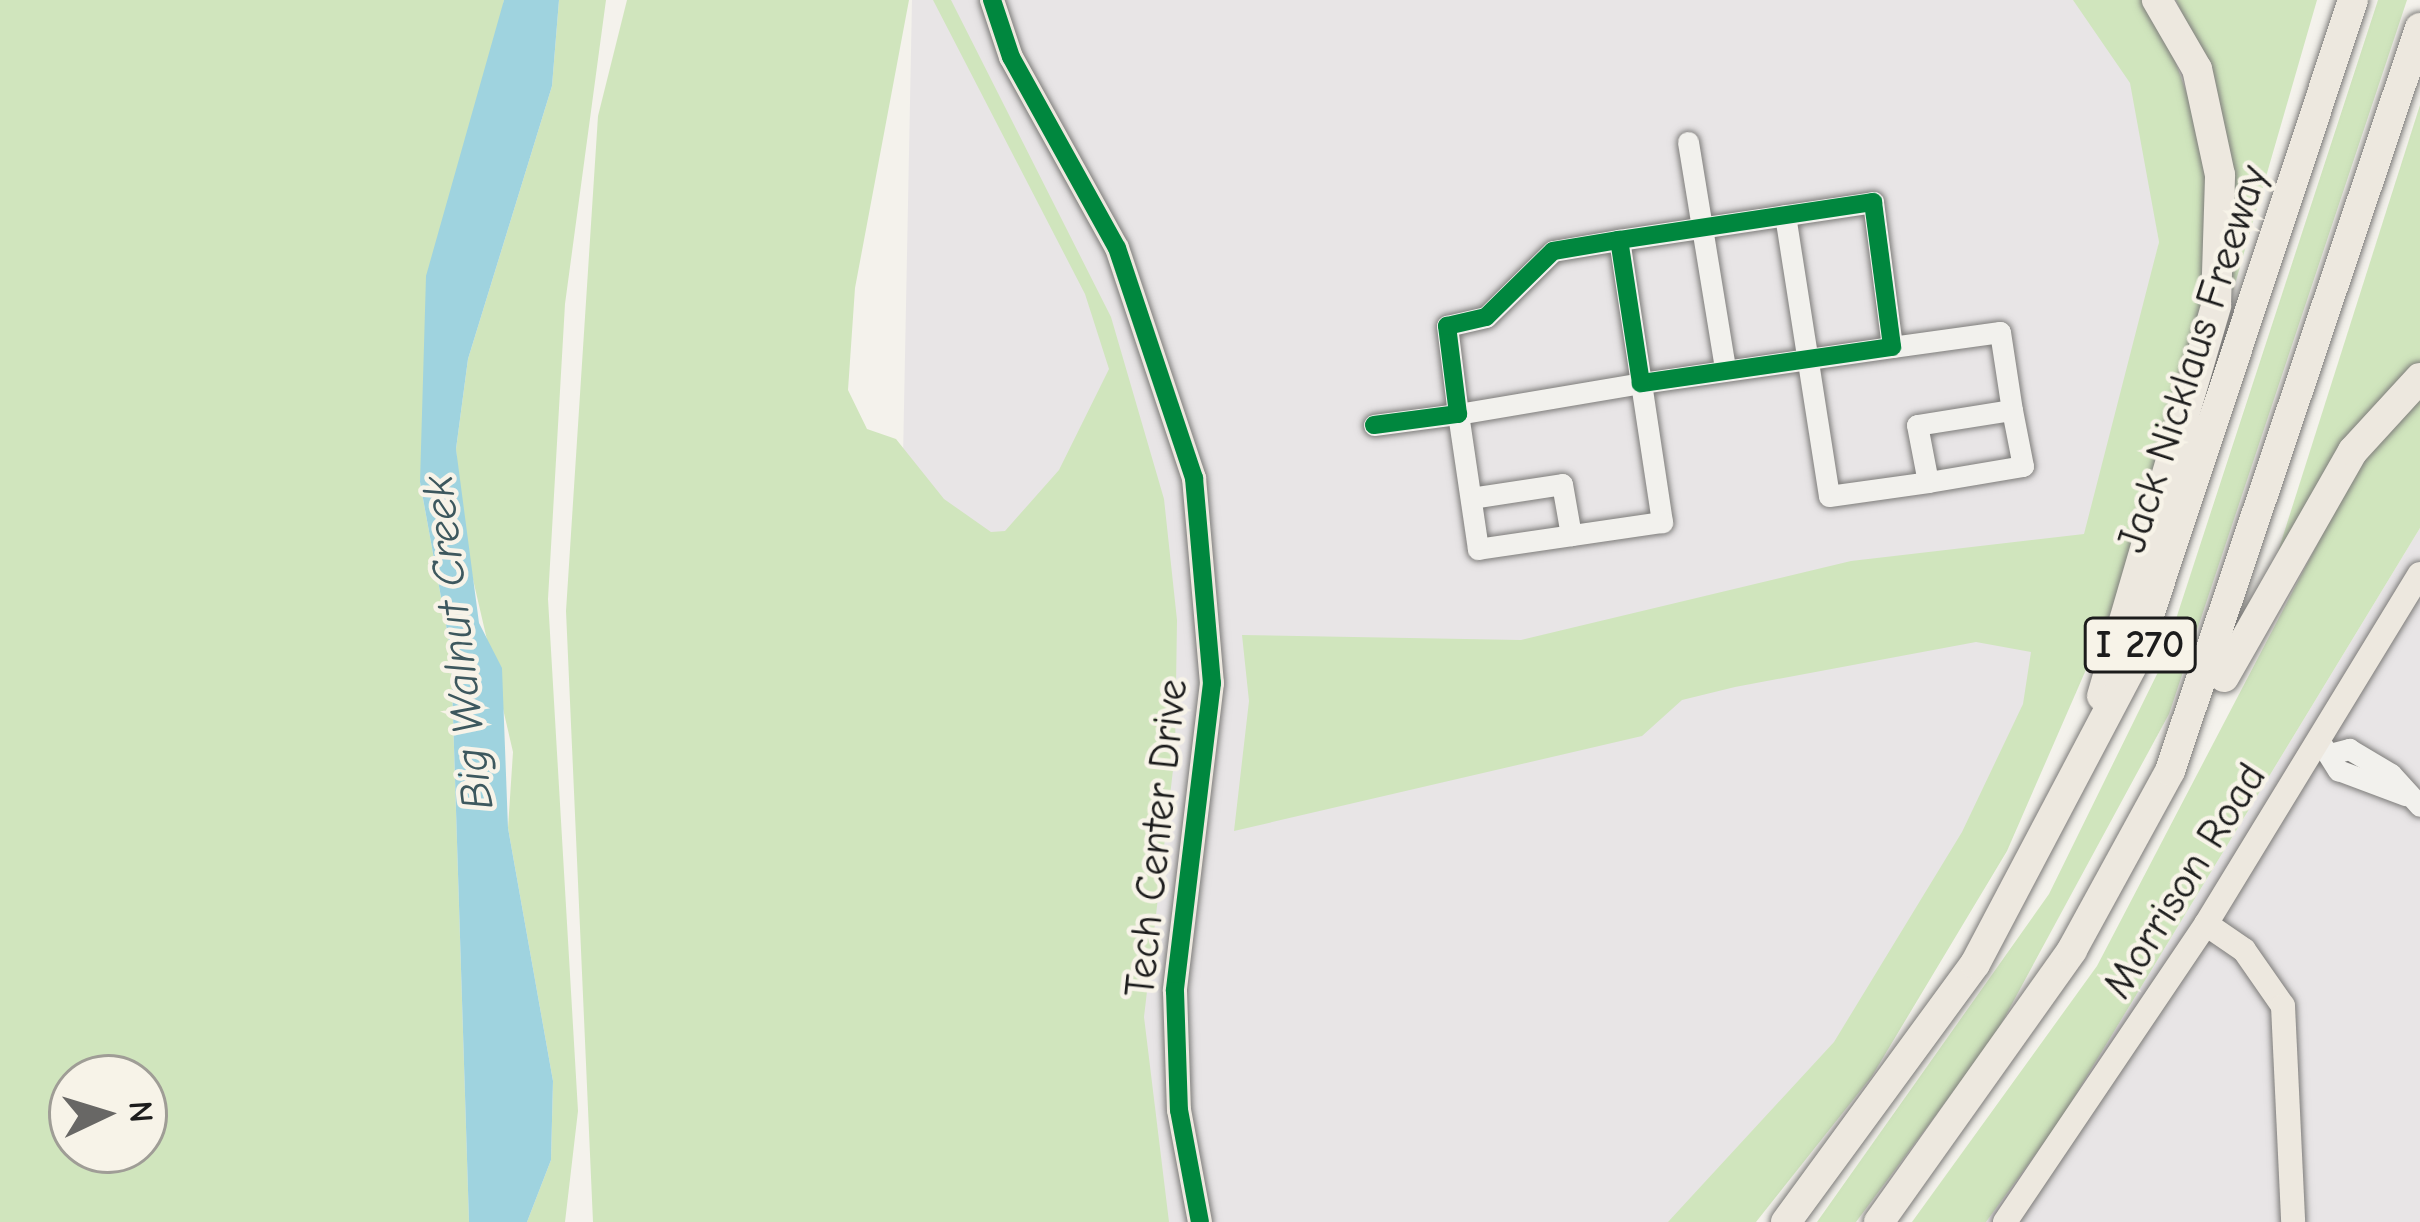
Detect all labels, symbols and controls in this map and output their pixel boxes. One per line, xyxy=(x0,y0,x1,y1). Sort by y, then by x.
street label: Jack Nicklaus Freeway xyxy=(2107,159,2279,559)
water label: Big Walnut Creek xyxy=(411,473,505,813)
road number: I 270 xyxy=(2083,612,2197,678)
street label: Tech Center Drive xyxy=(1115,677,1199,999)
street label: Morrison Road xyxy=(2093,754,2277,1008)
north arrow xyxy=(48,1054,168,1174)
text: N xyxy=(121,1100,161,1124)

